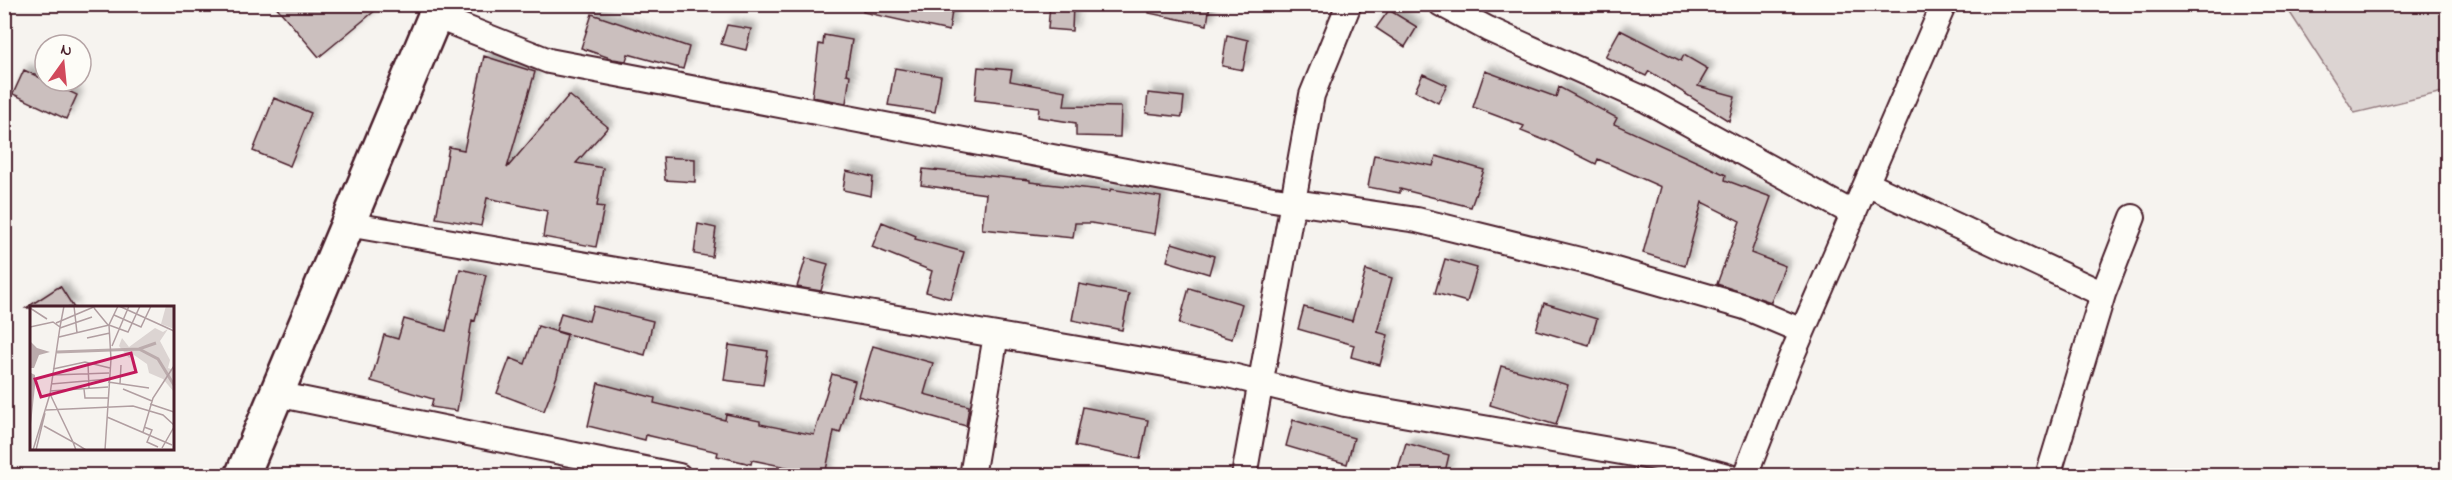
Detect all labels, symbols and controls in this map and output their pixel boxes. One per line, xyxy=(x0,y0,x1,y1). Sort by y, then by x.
north arrow xyxy=(33,33,93,93)
text: N xyxy=(58,37,75,63)
inset map xyxy=(30,306,174,450)

